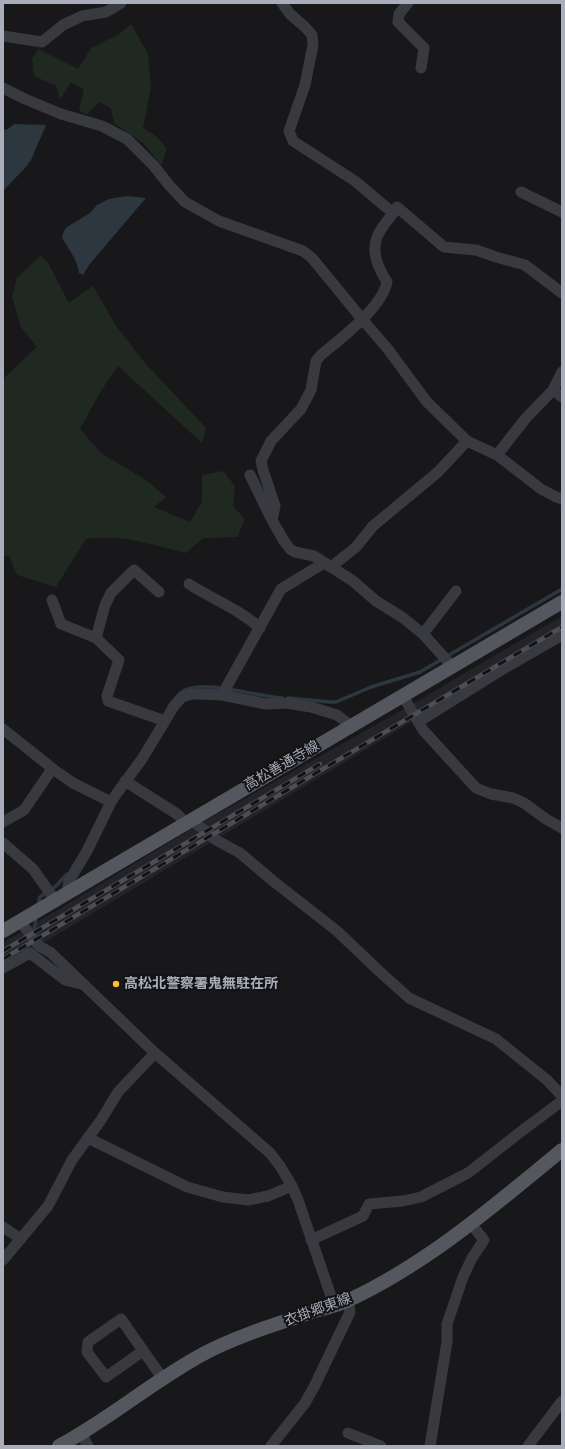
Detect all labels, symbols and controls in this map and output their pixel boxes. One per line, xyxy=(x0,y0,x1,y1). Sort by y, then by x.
street label: 高松善通寺線 xyxy=(241,738,323,794)
place label: 高松北警察署鬼無駐在所 xyxy=(124,976,278,992)
marker: 高松北警察署鬼無駐在所 xyxy=(111,979,121,989)
street label: 衣掛郷東線 xyxy=(282,1290,354,1330)

